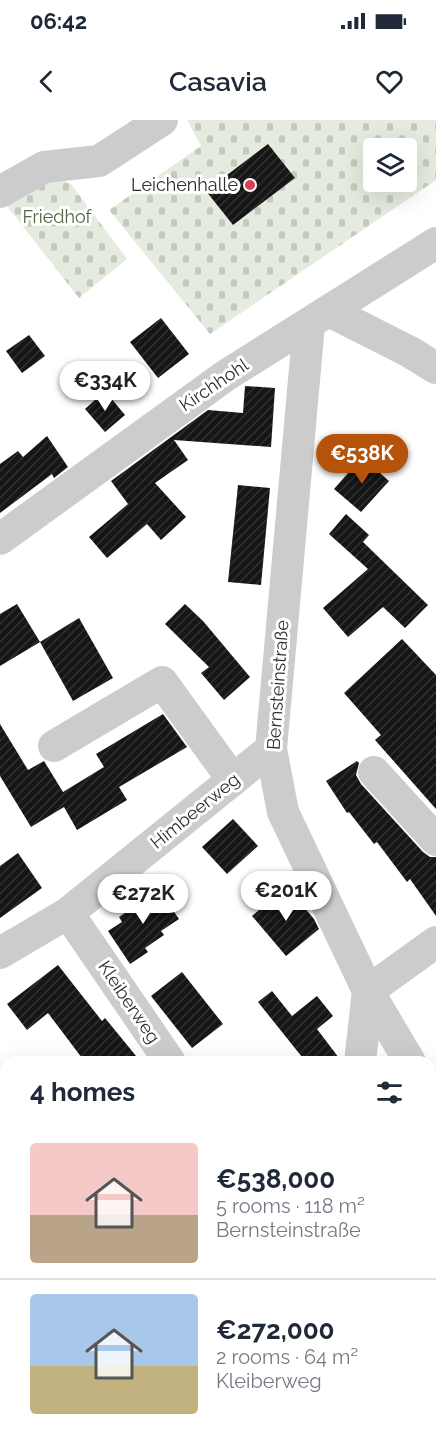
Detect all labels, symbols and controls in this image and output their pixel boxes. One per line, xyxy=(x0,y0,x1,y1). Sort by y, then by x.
text: 06:42 xyxy=(30,8,87,34)
icon: back xyxy=(30,65,63,98)
icon: heart xyxy=(373,65,406,98)
text: Casavia xyxy=(169,66,267,97)
map controls xyxy=(363,138,417,192)
button: layers xyxy=(363,138,417,192)
place label: Leichenhalle xyxy=(131,174,238,195)
marker: Leichenhalle xyxy=(243,178,257,192)
park label: Friedhof xyxy=(23,206,93,227)
street label: Kirchhohl xyxy=(175,354,252,415)
pin: €334K xyxy=(63,361,147,412)
text: €334K xyxy=(73,368,137,392)
pin: €538K xyxy=(320,434,404,485)
text: €538K xyxy=(330,441,394,465)
street label: Bernsteinstraße xyxy=(262,619,293,751)
street label: Himbeerweg xyxy=(146,768,243,853)
pin: €201K xyxy=(244,871,328,922)
pin: €272K xyxy=(101,874,185,925)
text: €201K xyxy=(255,878,317,902)
text: €272K xyxy=(111,881,175,905)
street label: Kleiberweg xyxy=(94,956,165,1047)
icon: filters xyxy=(373,1076,406,1109)
text: 4 homes xyxy=(30,1077,135,1107)
text: €538,000 xyxy=(216,1164,335,1194)
icon: home xyxy=(78,1167,150,1239)
text: 5 rooms · 118 m² xyxy=(216,1194,365,1218)
text: Bernsteinstraße xyxy=(216,1218,361,1242)
text: €272,000 xyxy=(216,1315,335,1345)
icon: home xyxy=(78,1318,150,1390)
text: 2 rooms · 64 m² xyxy=(216,1345,358,1369)
text: Kleiberweg xyxy=(216,1369,322,1393)

